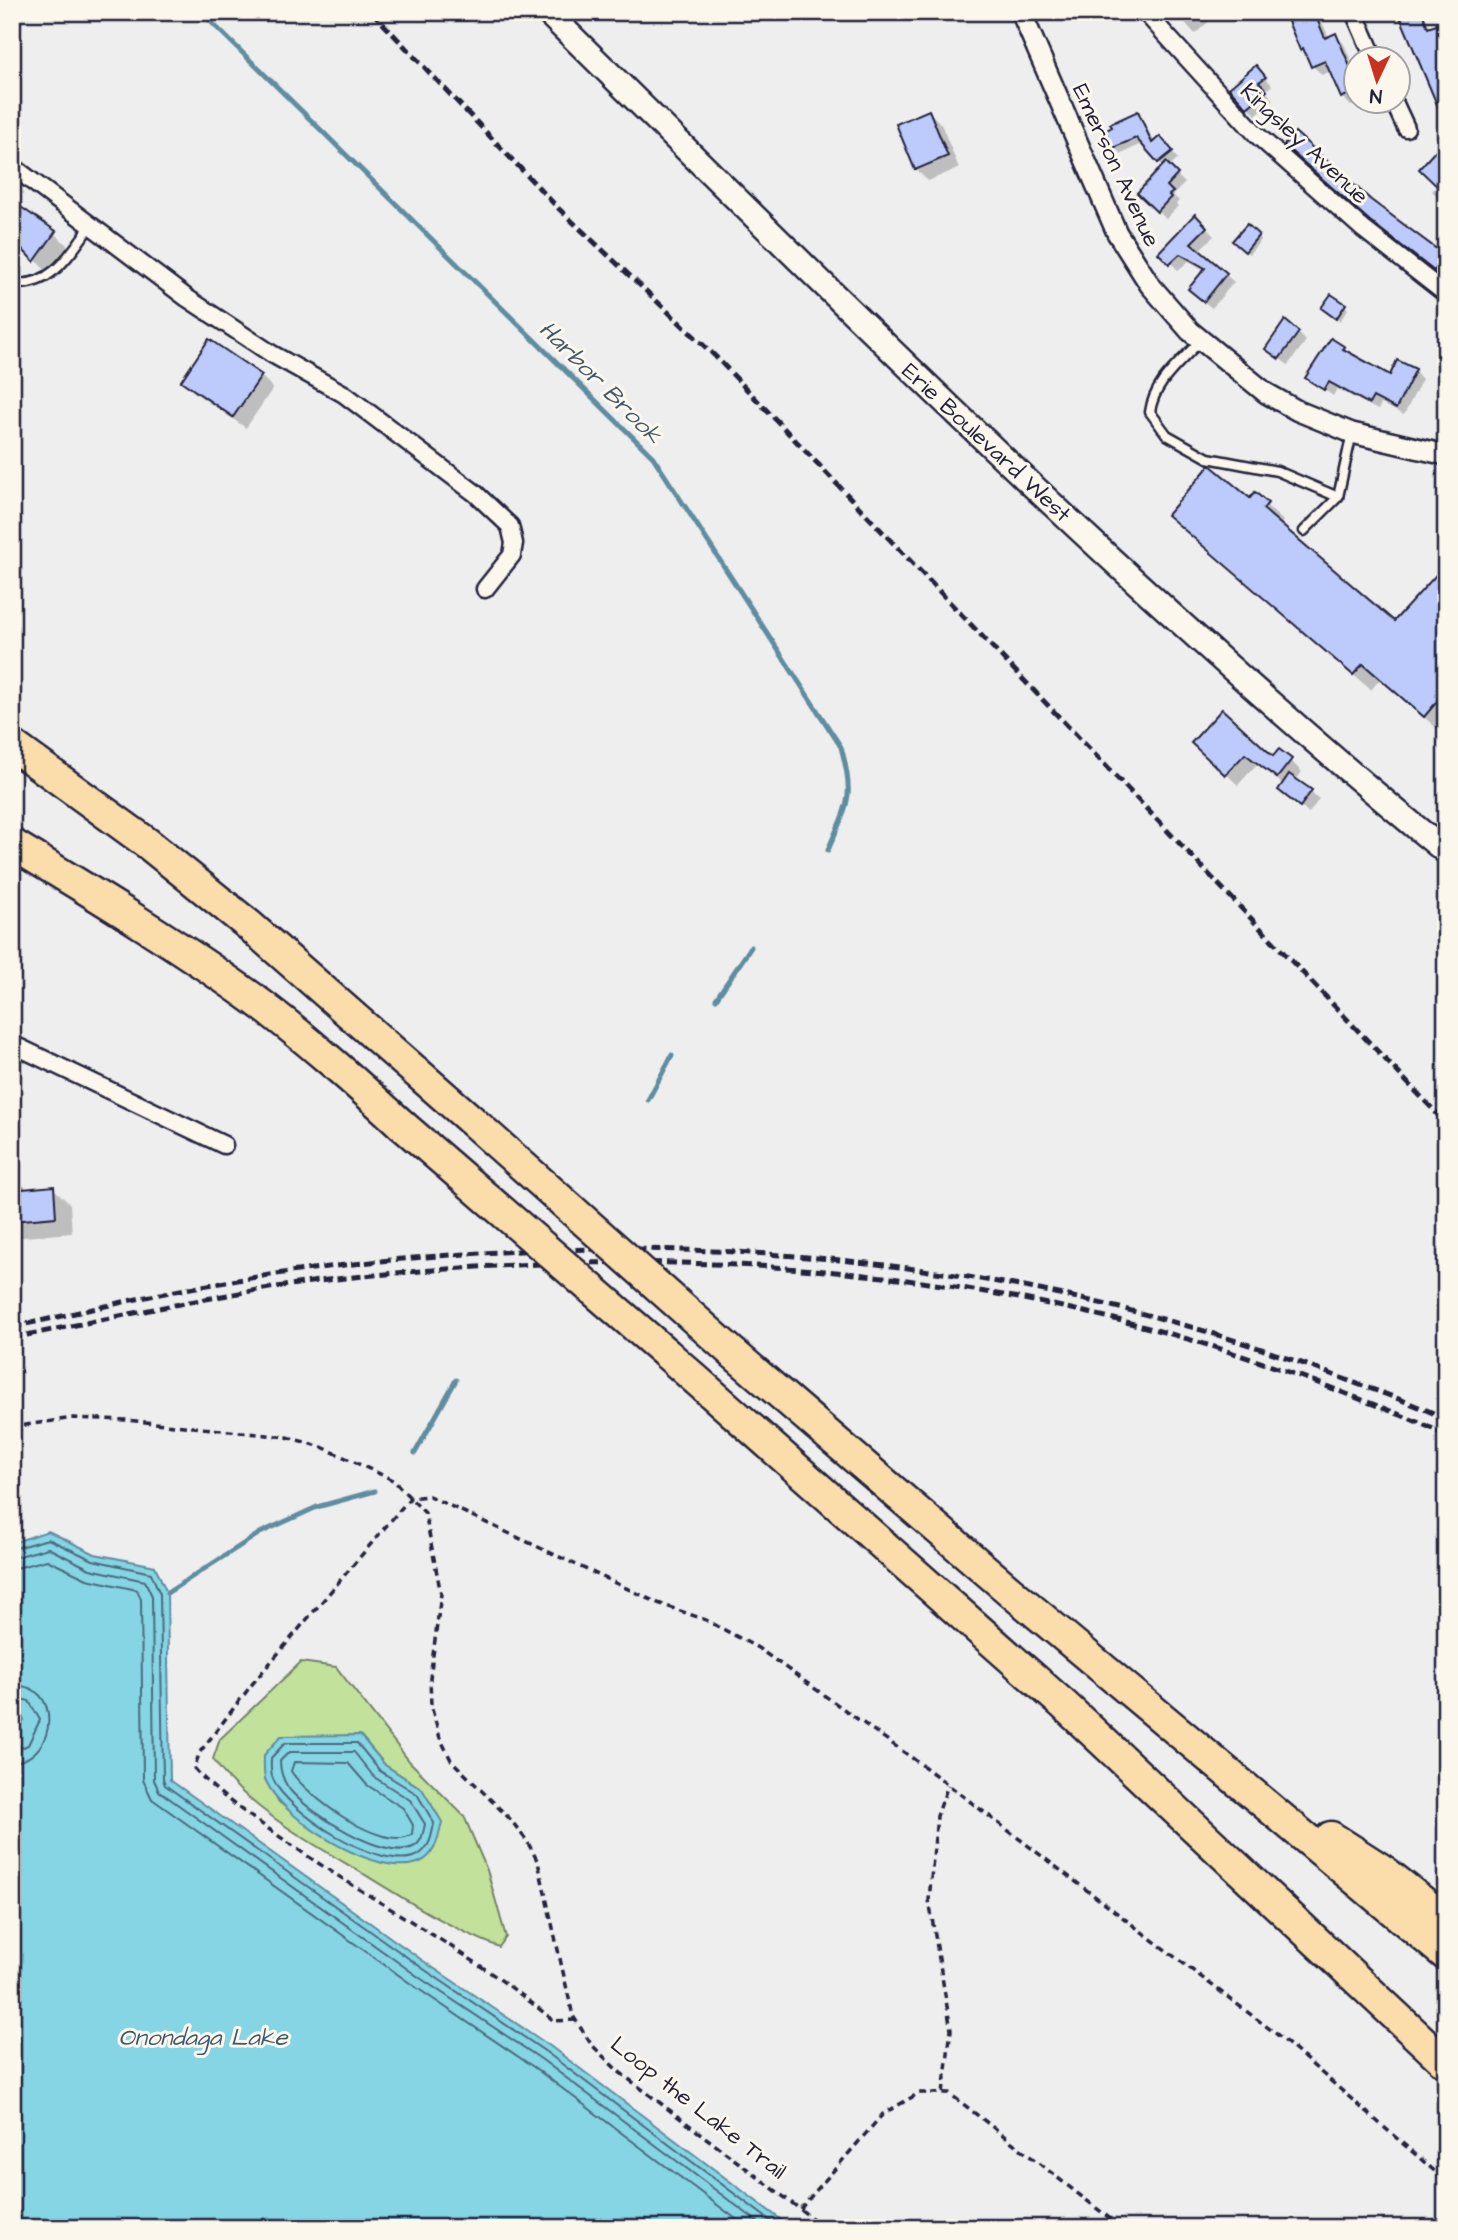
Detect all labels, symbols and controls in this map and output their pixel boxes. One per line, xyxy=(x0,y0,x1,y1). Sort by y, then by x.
north arrow xyxy=(1342,46,1412,116)
street label: Kingsley Avenue xyxy=(1232,76,1376,212)
street label: Emerson Avenue xyxy=(1064,79,1168,252)
text: N xyxy=(1369,82,1383,109)
water label: Harbor Brook xyxy=(531,313,670,453)
street label: Erie Boulevard West xyxy=(895,356,1078,530)
water label: Onondaga Lake xyxy=(119,2021,288,2056)
street label: Loop the Lake Trail xyxy=(604,2029,793,2187)

